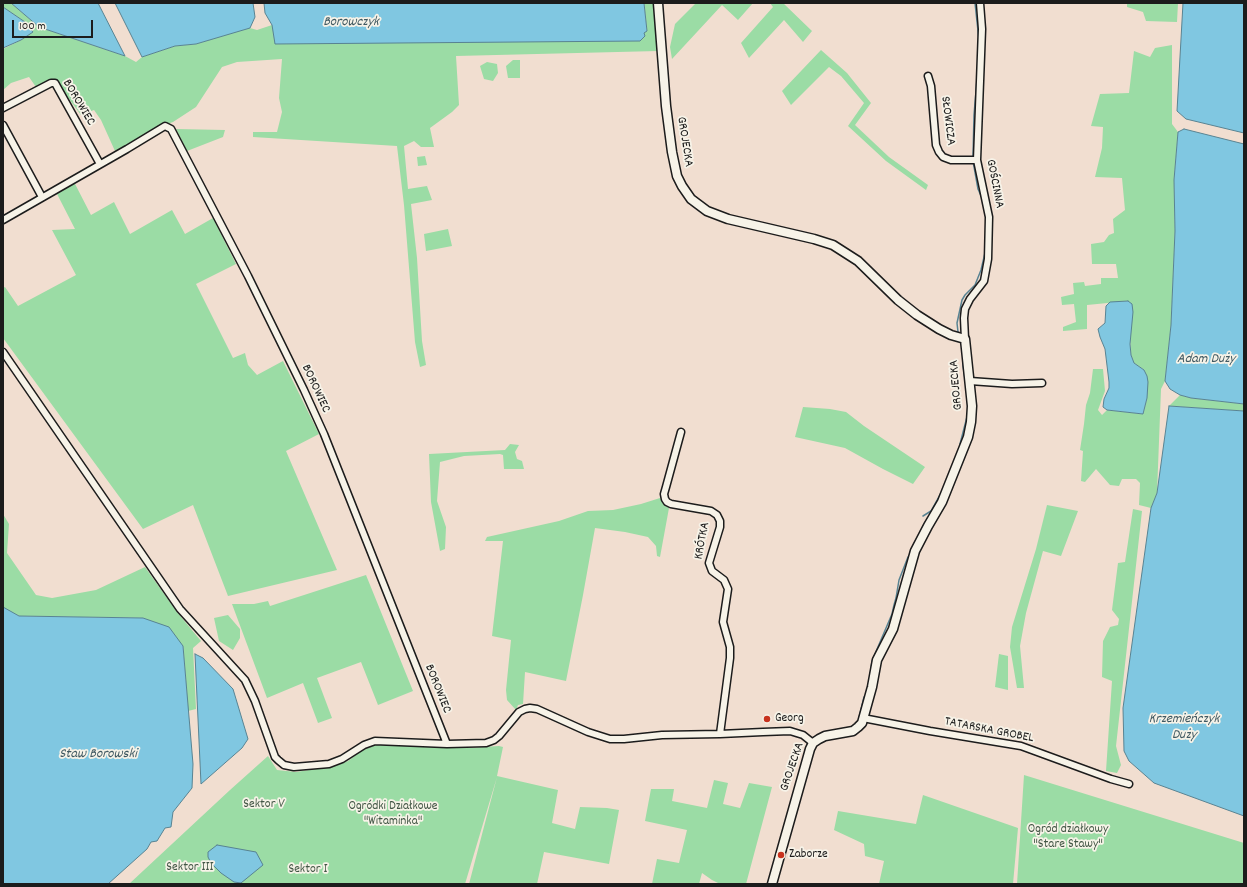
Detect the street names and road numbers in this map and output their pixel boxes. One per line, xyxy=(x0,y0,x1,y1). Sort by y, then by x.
street label: BOROWIEC xyxy=(58,77,98,129)
street label: SŁOWICZA xyxy=(936,96,958,146)
street label: GROJECKA xyxy=(672,116,696,168)
street label: GOŚCINNA xyxy=(982,158,1006,210)
street label: GROJECKA xyxy=(947,359,967,411)
street label: BOROWIEC xyxy=(297,362,333,416)
street label: KRÓTKA xyxy=(692,521,714,561)
street label: BOROWIEC xyxy=(420,662,454,716)
street label: TATARSKA GROBEL xyxy=(943,715,1035,747)
street label: GROJECKA xyxy=(777,741,809,793)

